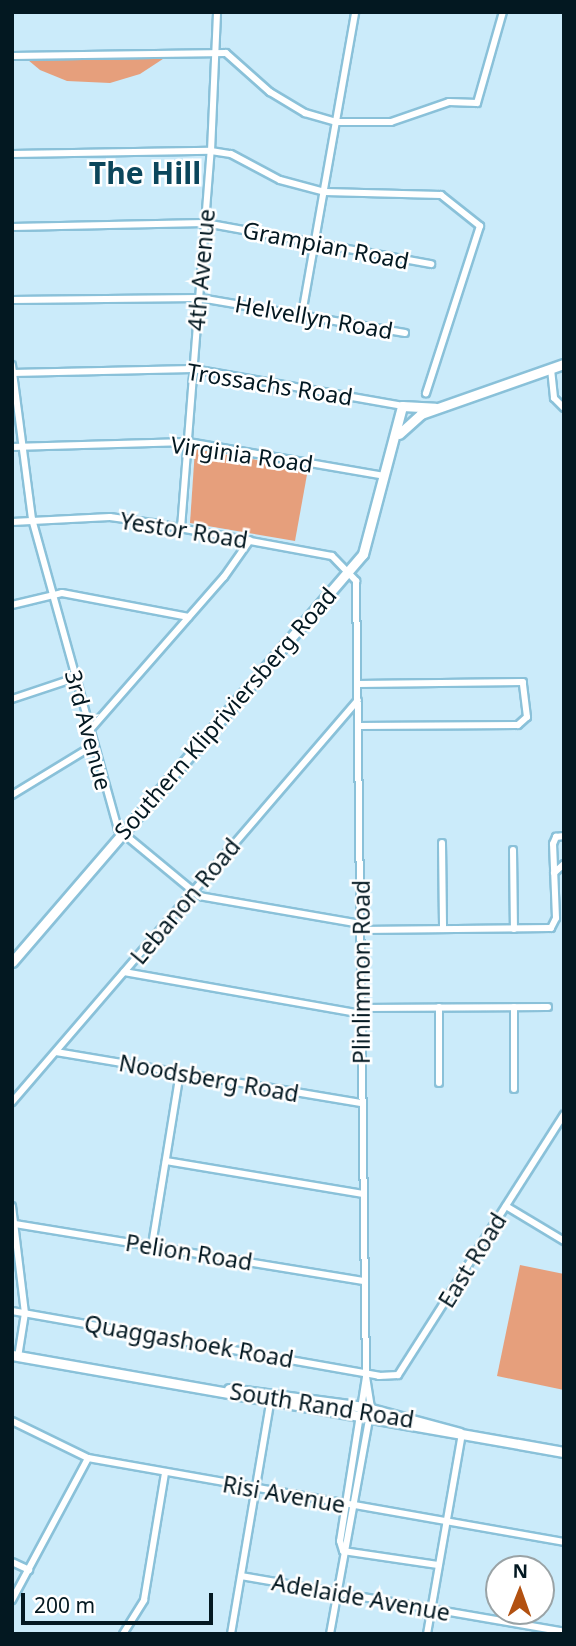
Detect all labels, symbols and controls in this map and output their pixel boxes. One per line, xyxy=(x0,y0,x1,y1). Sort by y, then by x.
district label: The Hill xyxy=(89,155,201,191)
street label: 4th Avenue xyxy=(182,208,220,332)
street label: Grampian Road xyxy=(241,215,411,275)
street label: Helvellyn Road xyxy=(233,290,395,344)
street label: Trossachs Road xyxy=(185,357,355,411)
street label: Virginia Road xyxy=(169,430,315,478)
street label: Yestor Road xyxy=(118,506,250,554)
street label: Southern Klipriviersberg Road xyxy=(108,581,342,845)
street label: 3rd Avenue xyxy=(60,667,118,793)
street label: Lebanon Road xyxy=(124,833,246,969)
street label: Plinlimmon Road xyxy=(347,880,375,1064)
street label: Noodsberg Road xyxy=(117,1049,301,1107)
street label: East Road xyxy=(432,1208,512,1312)
street label: Pelion Road xyxy=(124,1228,254,1276)
street label: Quaggashoek Road xyxy=(82,1309,296,1373)
street label: South Rand Road xyxy=(228,1377,416,1433)
street label: Risi Avenue xyxy=(221,1470,347,1518)
north arrow xyxy=(485,1555,555,1625)
text: N xyxy=(512,1558,528,1584)
street label: Adelaide Avenue xyxy=(270,1568,452,1626)
scale bar xyxy=(24,1580,217,1624)
text: 200 m xyxy=(34,1591,95,1619)

